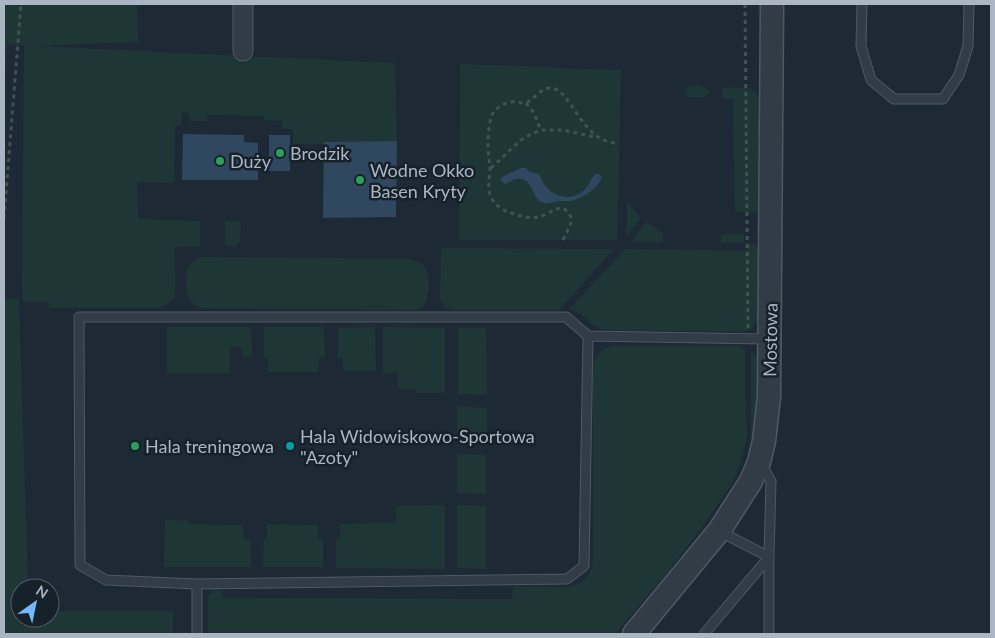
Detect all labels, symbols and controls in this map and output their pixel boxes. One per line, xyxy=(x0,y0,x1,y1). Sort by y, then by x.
place label: Brodzik xyxy=(290,142,350,164)
marker: Brodzik xyxy=(274,147,286,159)
place label: Duży xyxy=(230,150,272,172)
marker: Duży xyxy=(214,155,226,167)
place label: Wodne Okko Basen Kryty xyxy=(370,159,474,202)
marker: Wodne Okko Basen Kryty xyxy=(354,174,366,186)
street label: Mostowa xyxy=(758,303,782,377)
place label: Hala Widowiskowo-Sportowa "Azoty" xyxy=(300,425,535,468)
place label: Hala treningowa xyxy=(145,435,274,457)
marker: Hala treningowa xyxy=(129,440,141,452)
marker: Hala Widowiskowo-Sportowa "Azoty" xyxy=(284,440,296,452)
north arrow xyxy=(10,578,60,628)
text: N xyxy=(33,582,52,602)

